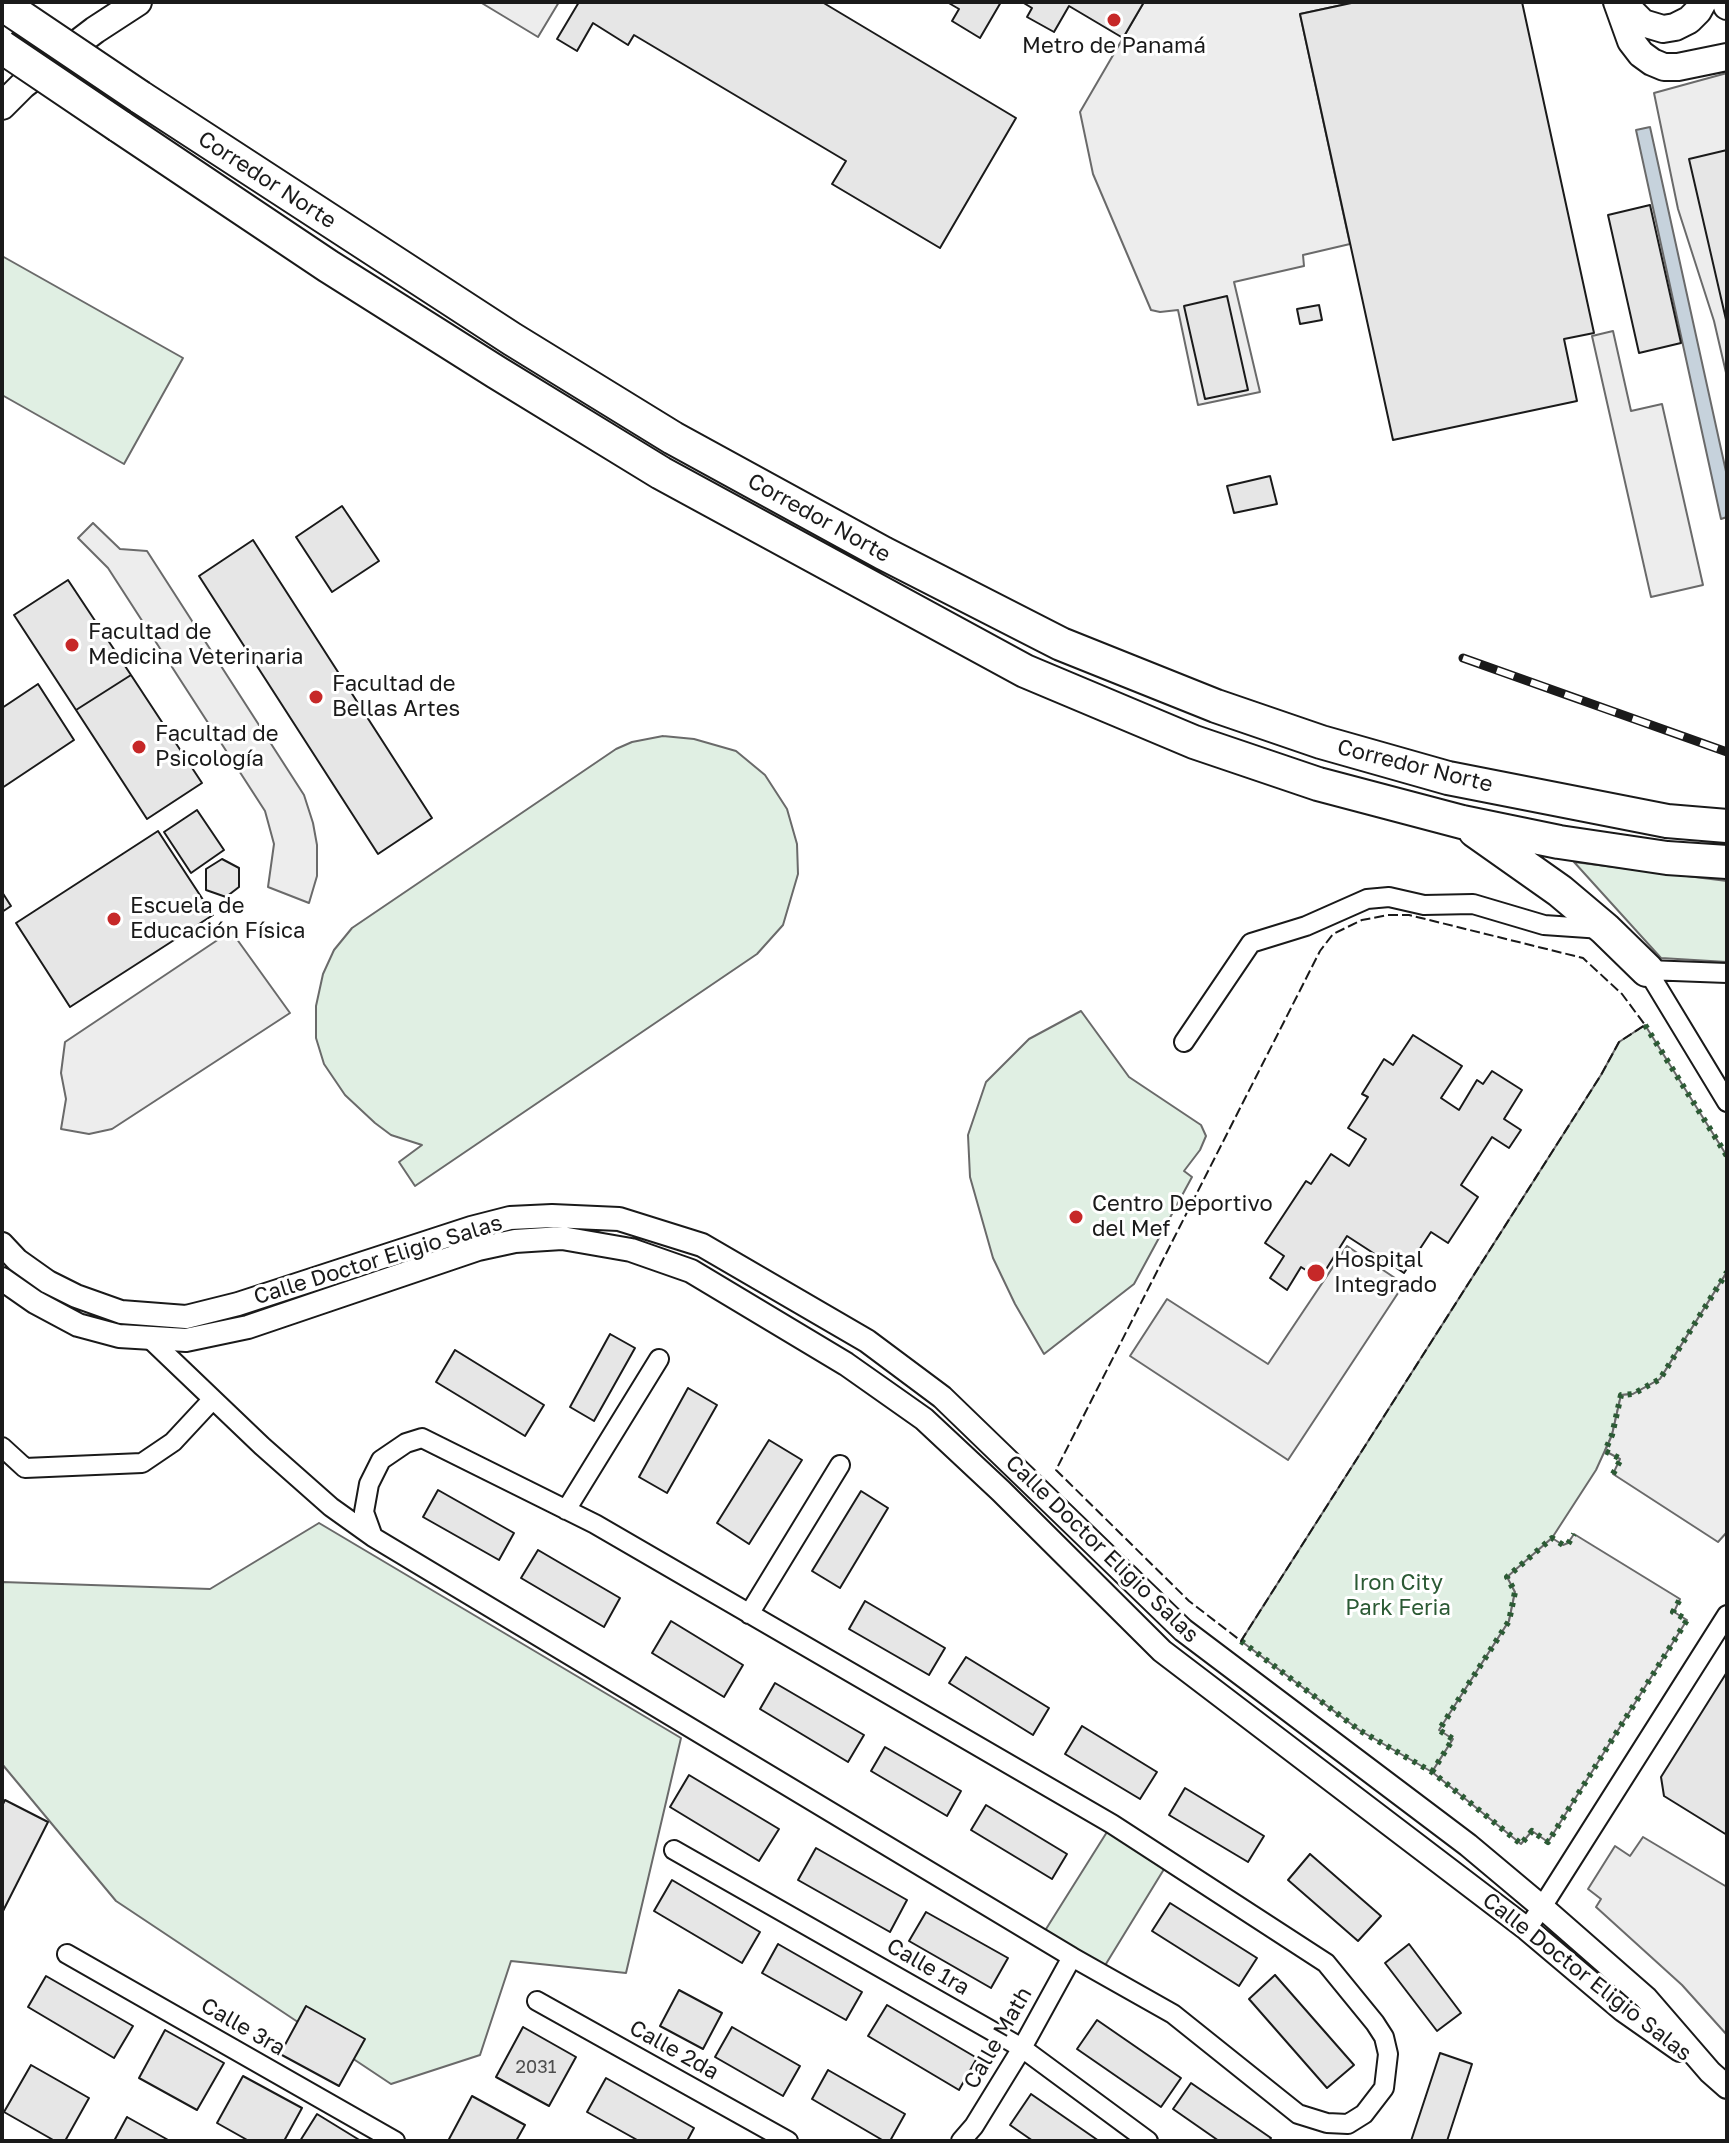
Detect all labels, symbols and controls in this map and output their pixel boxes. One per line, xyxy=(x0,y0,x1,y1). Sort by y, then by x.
marker: Metro de Panamá xyxy=(1105,11,1123,29)
place label: Metro de Panamá xyxy=(1022,33,1206,59)
street label: Corredor Norte xyxy=(193,126,341,234)
street label: Corredor Norte xyxy=(743,468,895,568)
place label: Facultad de Medicina Veterinaria xyxy=(88,619,304,670)
marker: Facultad de Medicina Veterinaria xyxy=(63,636,81,654)
place label: Facultad de Bellas Artes xyxy=(332,671,460,722)
marker: Facultad de Bellas Artes xyxy=(307,688,325,706)
place label: Facultad de Psicología xyxy=(155,721,279,772)
street label: Corredor Norte xyxy=(1335,734,1495,798)
marker: Facultad de Psicología xyxy=(130,738,148,756)
place label: Escuela de Educación Física xyxy=(130,893,306,944)
marker: Escuela de Educación Física xyxy=(105,910,123,928)
place label: Centro Deportivo del Mef xyxy=(1092,1191,1273,1242)
marker: Centro Deportivo del Mef xyxy=(1067,1208,1085,1226)
street label: Calle Doctor Eligio Salas xyxy=(251,1210,505,1310)
place label: Hospital Integrado xyxy=(1334,1247,1437,1298)
marker: Hospital Integrado xyxy=(1305,1262,1327,1284)
street label: Calle Doctor Eligio Salas xyxy=(1000,1450,1204,1648)
park label: Iron City Park Feria xyxy=(1345,1570,1451,1622)
street label: Calle Doctor Eligio Salas xyxy=(1477,1887,1697,2067)
street label: Calle 1ra xyxy=(882,1933,974,2001)
street label: Calle Math xyxy=(958,1982,1038,2094)
street label: Calle 3ra xyxy=(196,1992,290,2062)
street label: Calle 2da xyxy=(625,2015,723,2085)
house number: 2031 xyxy=(516,2056,556,2078)

